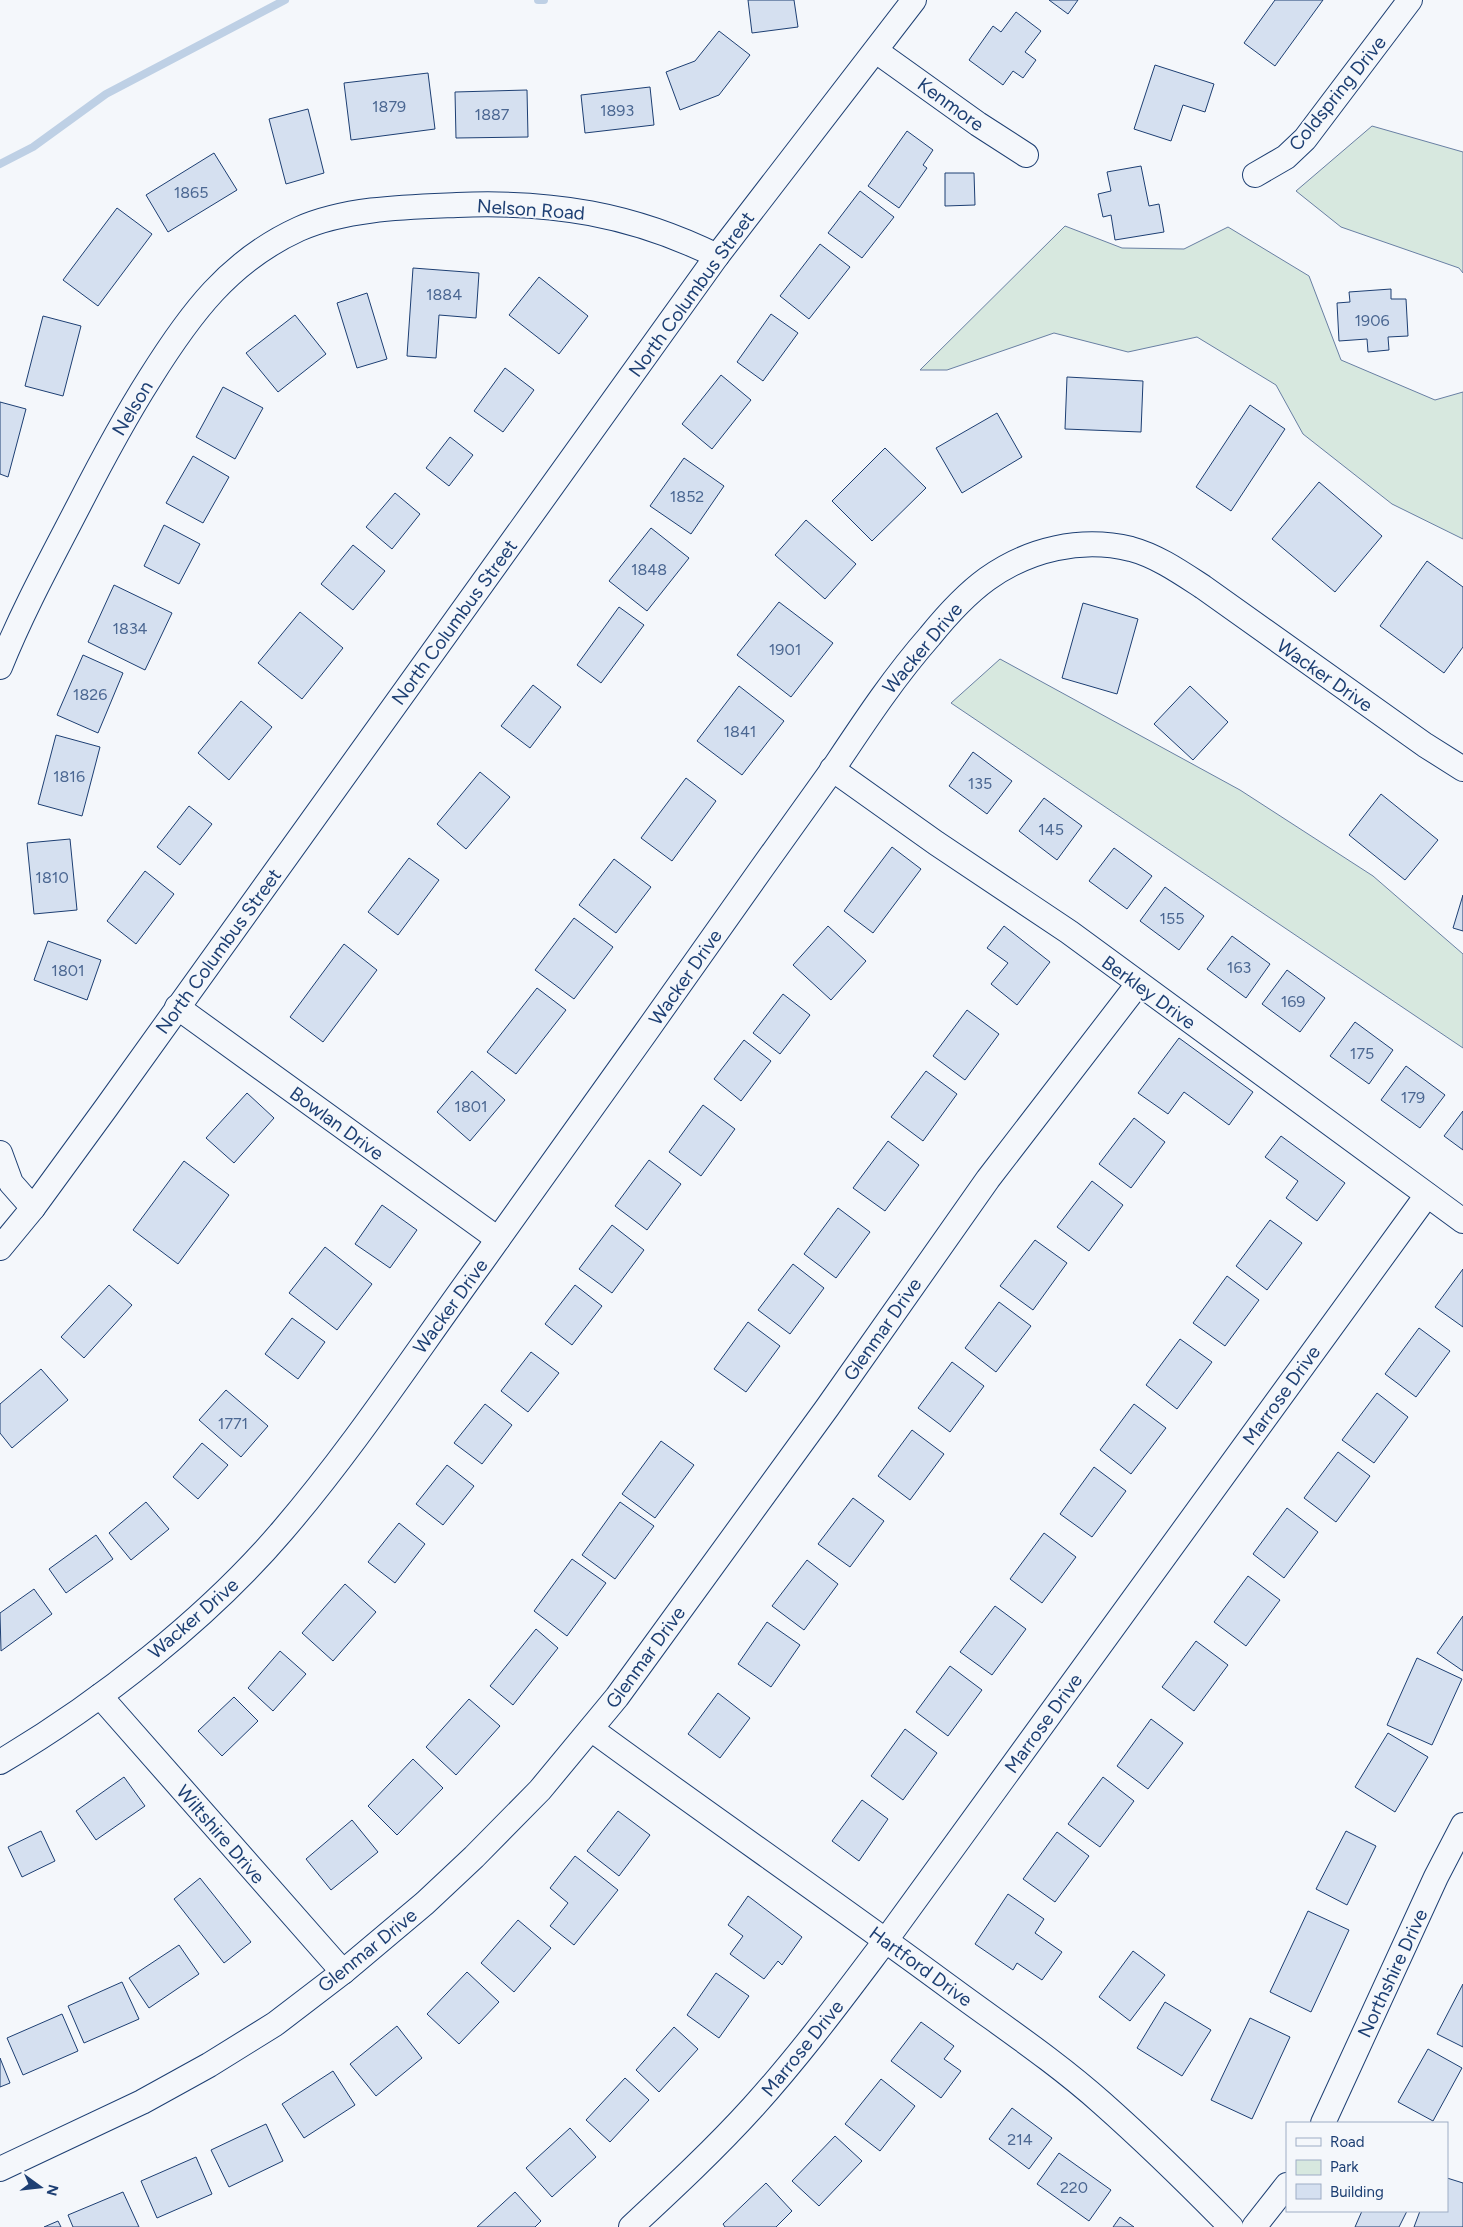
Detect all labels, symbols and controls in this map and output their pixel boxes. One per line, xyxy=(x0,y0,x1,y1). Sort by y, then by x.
street label: Coldspring Drive xyxy=(1284,31,1391,155)
street label: Kenmore xyxy=(913,73,988,136)
house number: 1879 xyxy=(372,97,406,116)
house number: 1893 xyxy=(600,101,634,120)
house number: 1887 xyxy=(475,105,510,124)
house number: 1865 xyxy=(174,183,208,202)
street label: Nelson Road xyxy=(476,194,586,225)
street label: North Columbus Street xyxy=(624,207,759,381)
house number: 1884 xyxy=(426,285,462,304)
house number: 1906 xyxy=(1355,311,1389,330)
street label: Nelson xyxy=(107,377,158,440)
house number: 1852 xyxy=(670,487,704,506)
street label: North Columbus Street xyxy=(387,535,522,709)
house number: 1848 xyxy=(631,560,667,579)
street label: Wacker Drive xyxy=(878,598,967,699)
house number: 1834 xyxy=(112,619,148,638)
street label: Wacker Drive xyxy=(1272,634,1377,717)
house number: 1901 xyxy=(769,640,801,659)
house number: 1826 xyxy=(73,685,107,704)
house number: 1841 xyxy=(724,722,756,741)
house number: 1816 xyxy=(53,767,85,786)
house number: 135 xyxy=(968,774,992,793)
house number: 145 xyxy=(1038,820,1064,839)
street label: North Columbus Street xyxy=(151,864,286,1038)
house number: 1810 xyxy=(35,868,69,887)
house number: 155 xyxy=(1159,909,1185,928)
street label: Wacker Drive xyxy=(644,925,727,1030)
street label: Berkley Drive xyxy=(1097,951,1200,1034)
house number: 163 xyxy=(1227,958,1251,977)
house number: 1801 xyxy=(51,961,85,980)
house number: 169 xyxy=(1281,992,1305,1011)
house number: 175 xyxy=(1350,1044,1374,1063)
street label: Bowlan Drive xyxy=(285,1082,388,1165)
house number: 179 xyxy=(1401,1088,1425,1107)
house number: 1801 xyxy=(454,1097,488,1116)
street label: Wacker Drive xyxy=(408,1254,493,1358)
street label: Glenmar Drive xyxy=(838,1273,926,1385)
street label: Marrose Drive xyxy=(1238,1341,1325,1450)
house number: 1771 xyxy=(218,1414,248,1433)
street label: Wacker Drive xyxy=(144,1573,243,1664)
street label: Glenmar Drive xyxy=(601,1602,690,1713)
street label: Marrose Drive xyxy=(1000,1669,1087,1778)
street label: Wiltshire Drive xyxy=(171,1780,270,1888)
street label: Glenmar Drive xyxy=(313,1904,421,1997)
street label: Northshire Drive xyxy=(1353,1905,1432,2041)
street label: Hartford Drive xyxy=(865,1921,977,2011)
street label: Marrose Drive xyxy=(756,1995,848,2101)
legend xyxy=(1286,2122,1448,2212)
house number: 214 xyxy=(1007,2130,1033,2149)
text: Road xyxy=(1330,2133,1365,2151)
text: Park xyxy=(1330,2158,1359,2176)
north arrow xyxy=(15,2162,65,2212)
house number: 220 xyxy=(1060,2178,1088,2197)
text: N xyxy=(42,2183,62,2198)
text: Building xyxy=(1330,2183,1384,2201)

